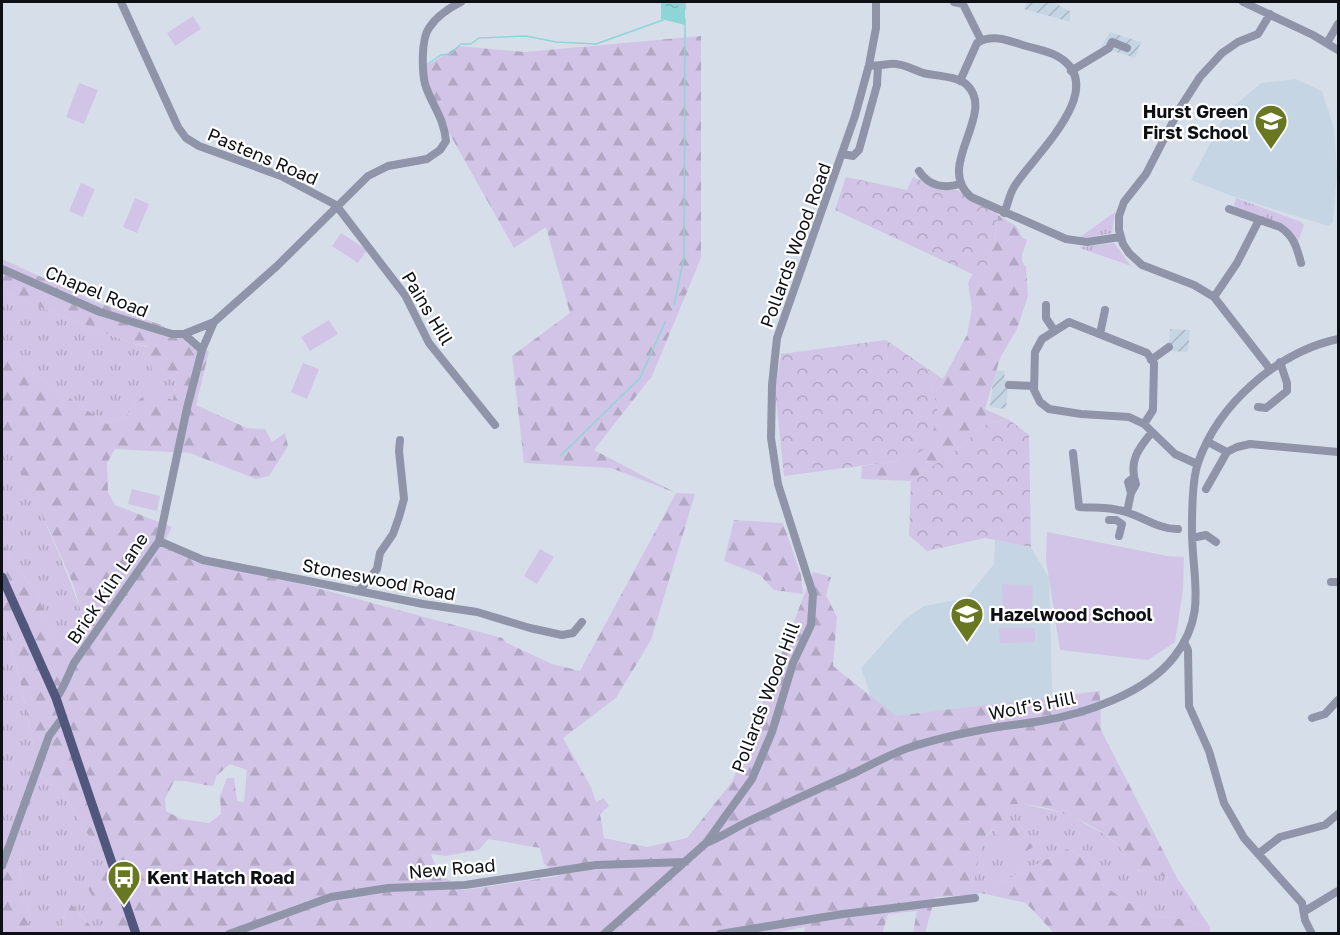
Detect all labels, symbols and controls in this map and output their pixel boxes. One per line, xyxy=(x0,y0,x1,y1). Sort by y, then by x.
place label: Hurst Green First School xyxy=(1143,100,1248,143)
school or university icon: Hurst Green First School xyxy=(1253,103,1289,150)
street label: Pastens Road xyxy=(204,123,322,189)
street label: Pollards Wood Road xyxy=(755,160,835,330)
street label: Chapel Road xyxy=(42,260,152,322)
street label: Pains Hill xyxy=(398,267,459,349)
street label: Brick Kiln Lane xyxy=(62,528,152,648)
street label: Stoneswood Road xyxy=(300,553,458,605)
school or university icon: Hazelwood School xyxy=(949,596,985,643)
place label: Hazelwood School xyxy=(990,603,1153,625)
street label: Pollards Wood Hill xyxy=(726,618,804,776)
street label: Wolf's Hill xyxy=(987,686,1078,724)
street label: New Road xyxy=(408,853,496,883)
bus stop icon: Kent Hatch Road xyxy=(106,859,142,906)
place label: Kent Hatch Road xyxy=(147,866,295,888)

